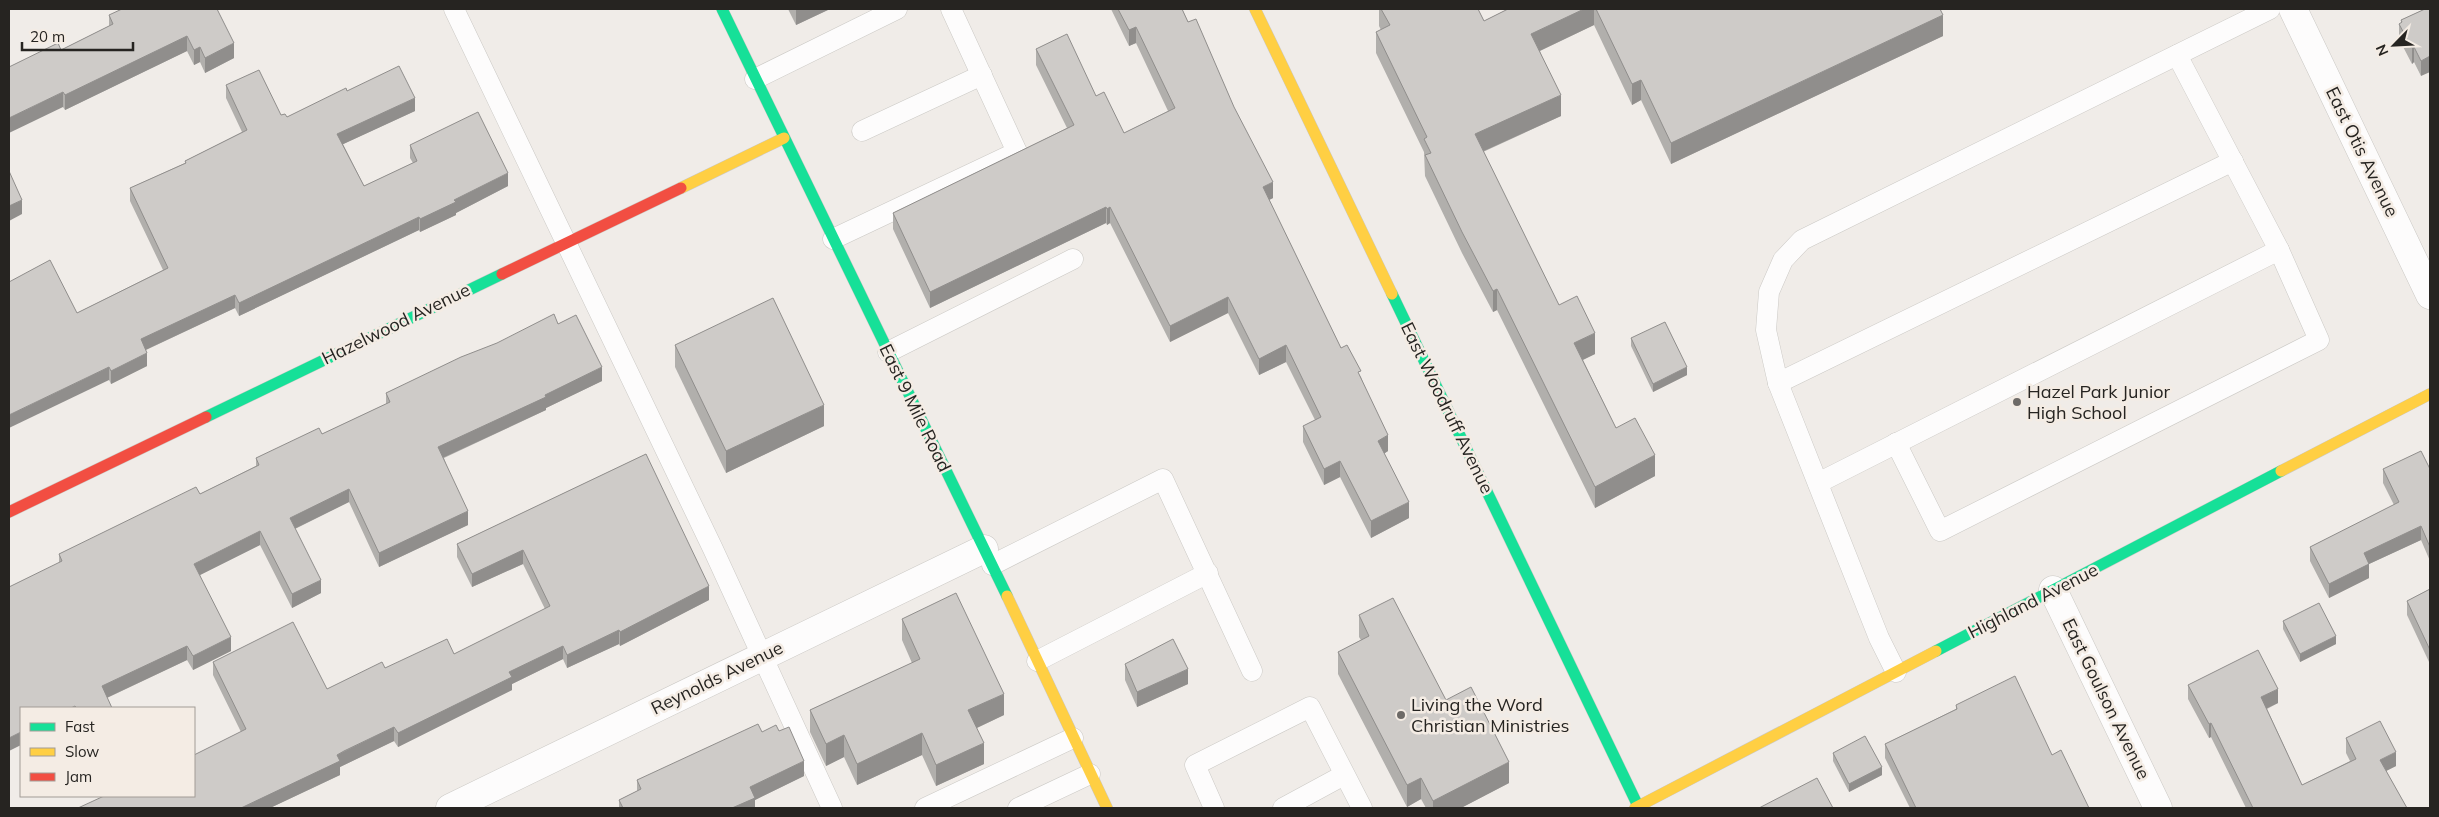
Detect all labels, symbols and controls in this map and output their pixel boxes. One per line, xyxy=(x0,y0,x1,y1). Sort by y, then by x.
scale bar xyxy=(22,20,134,52)
north arrow xyxy=(2369,20,2419,70)
text: 20 m xyxy=(30,27,65,46)
text: N xyxy=(2372,42,2392,59)
street label: East Otis Avenue xyxy=(2321,83,2404,221)
street label: Hazelwood Avenue xyxy=(318,278,474,369)
street label: East Woodruff Avenue xyxy=(1396,318,1499,497)
street label: East 9 Mile Road xyxy=(875,340,956,475)
place label: Hazel Park Junior High School xyxy=(2027,380,2171,424)
marker: Hazel Park Junior High School xyxy=(2011,396,2023,408)
street label: Highland Avenue xyxy=(1964,558,2102,643)
street label: East Goulson Avenue xyxy=(2057,614,2155,783)
street label: Reynolds Avenue xyxy=(647,636,786,719)
place label: Living the Word Christian Ministries xyxy=(1411,693,1569,737)
legend xyxy=(20,707,195,797)
marker: Living the Word Christian Ministries xyxy=(1395,709,1407,721)
text: Fast xyxy=(65,717,95,736)
text: Slow xyxy=(65,742,99,761)
text: Jam xyxy=(65,767,92,786)

